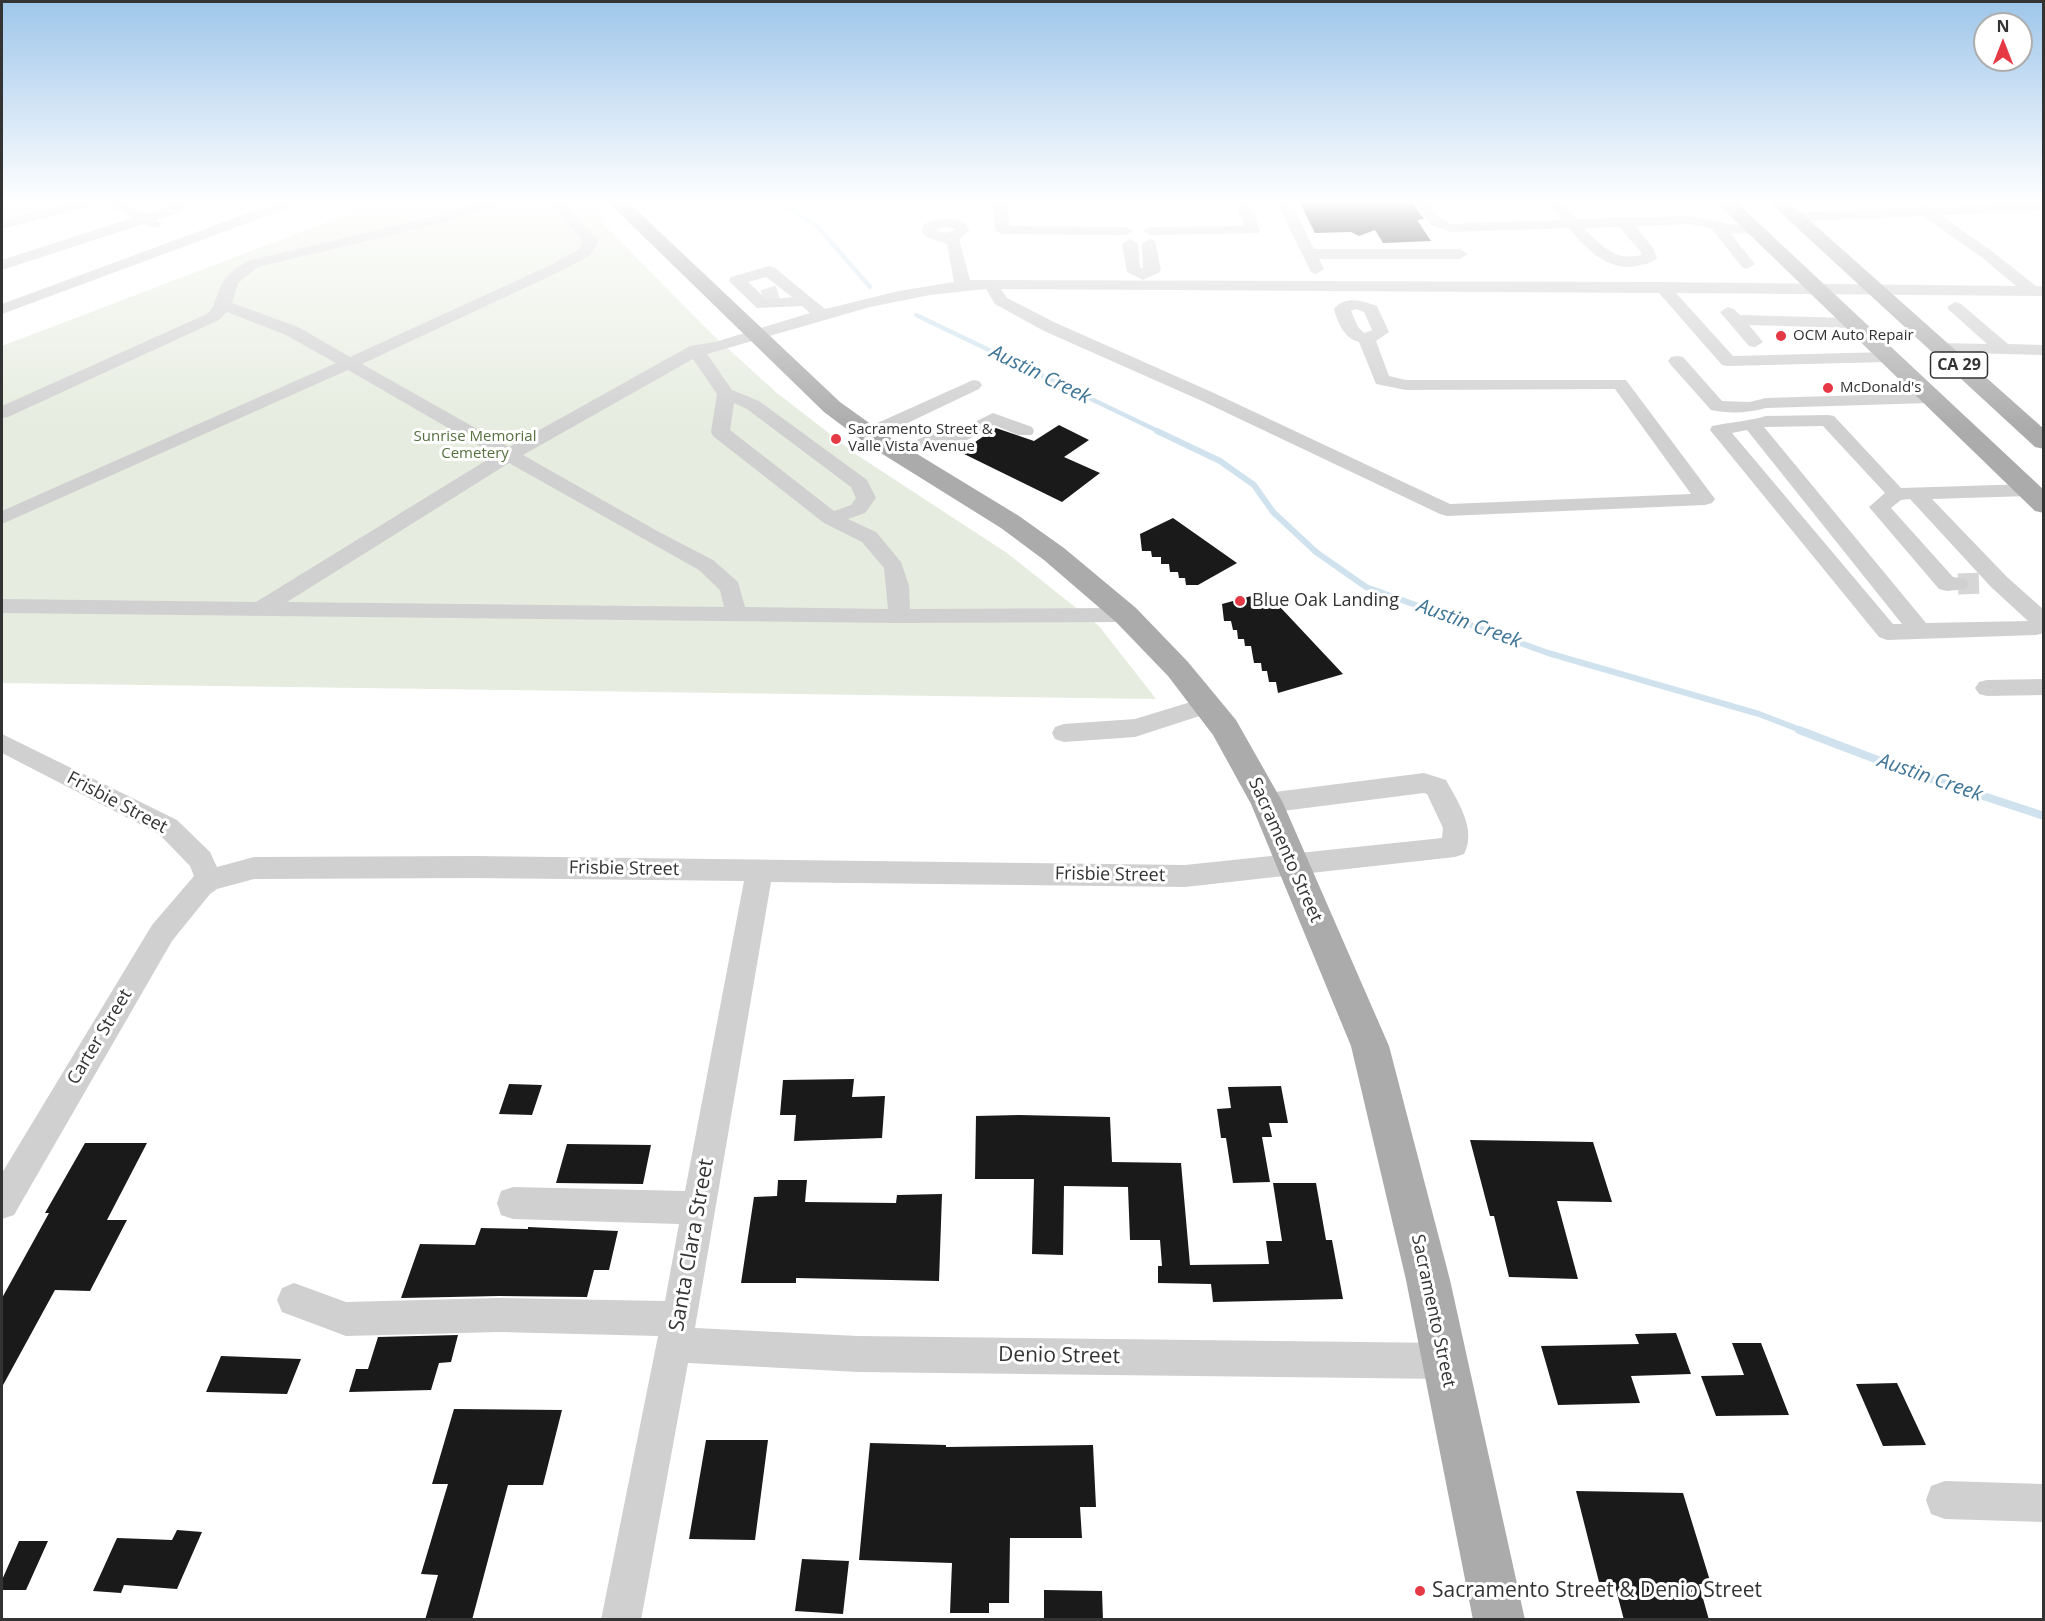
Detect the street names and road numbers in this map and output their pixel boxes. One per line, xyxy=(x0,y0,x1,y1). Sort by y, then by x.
road number: CA 29 xyxy=(1930,352,1988,378)
street label: Frisbie Street xyxy=(63,768,171,838)
street label: Sacramento Street xyxy=(1243,774,1327,926)
street label: Frisbie Street xyxy=(569,857,679,881)
street label: Frisbie Street xyxy=(1055,863,1165,887)
street label: Carter Street xyxy=(63,985,137,1089)
street label: Santa Clara Street xyxy=(664,1157,720,1333)
street label: Sacramento Street xyxy=(1406,1233,1460,1389)
street label: Denio Street xyxy=(998,1342,1120,1370)

